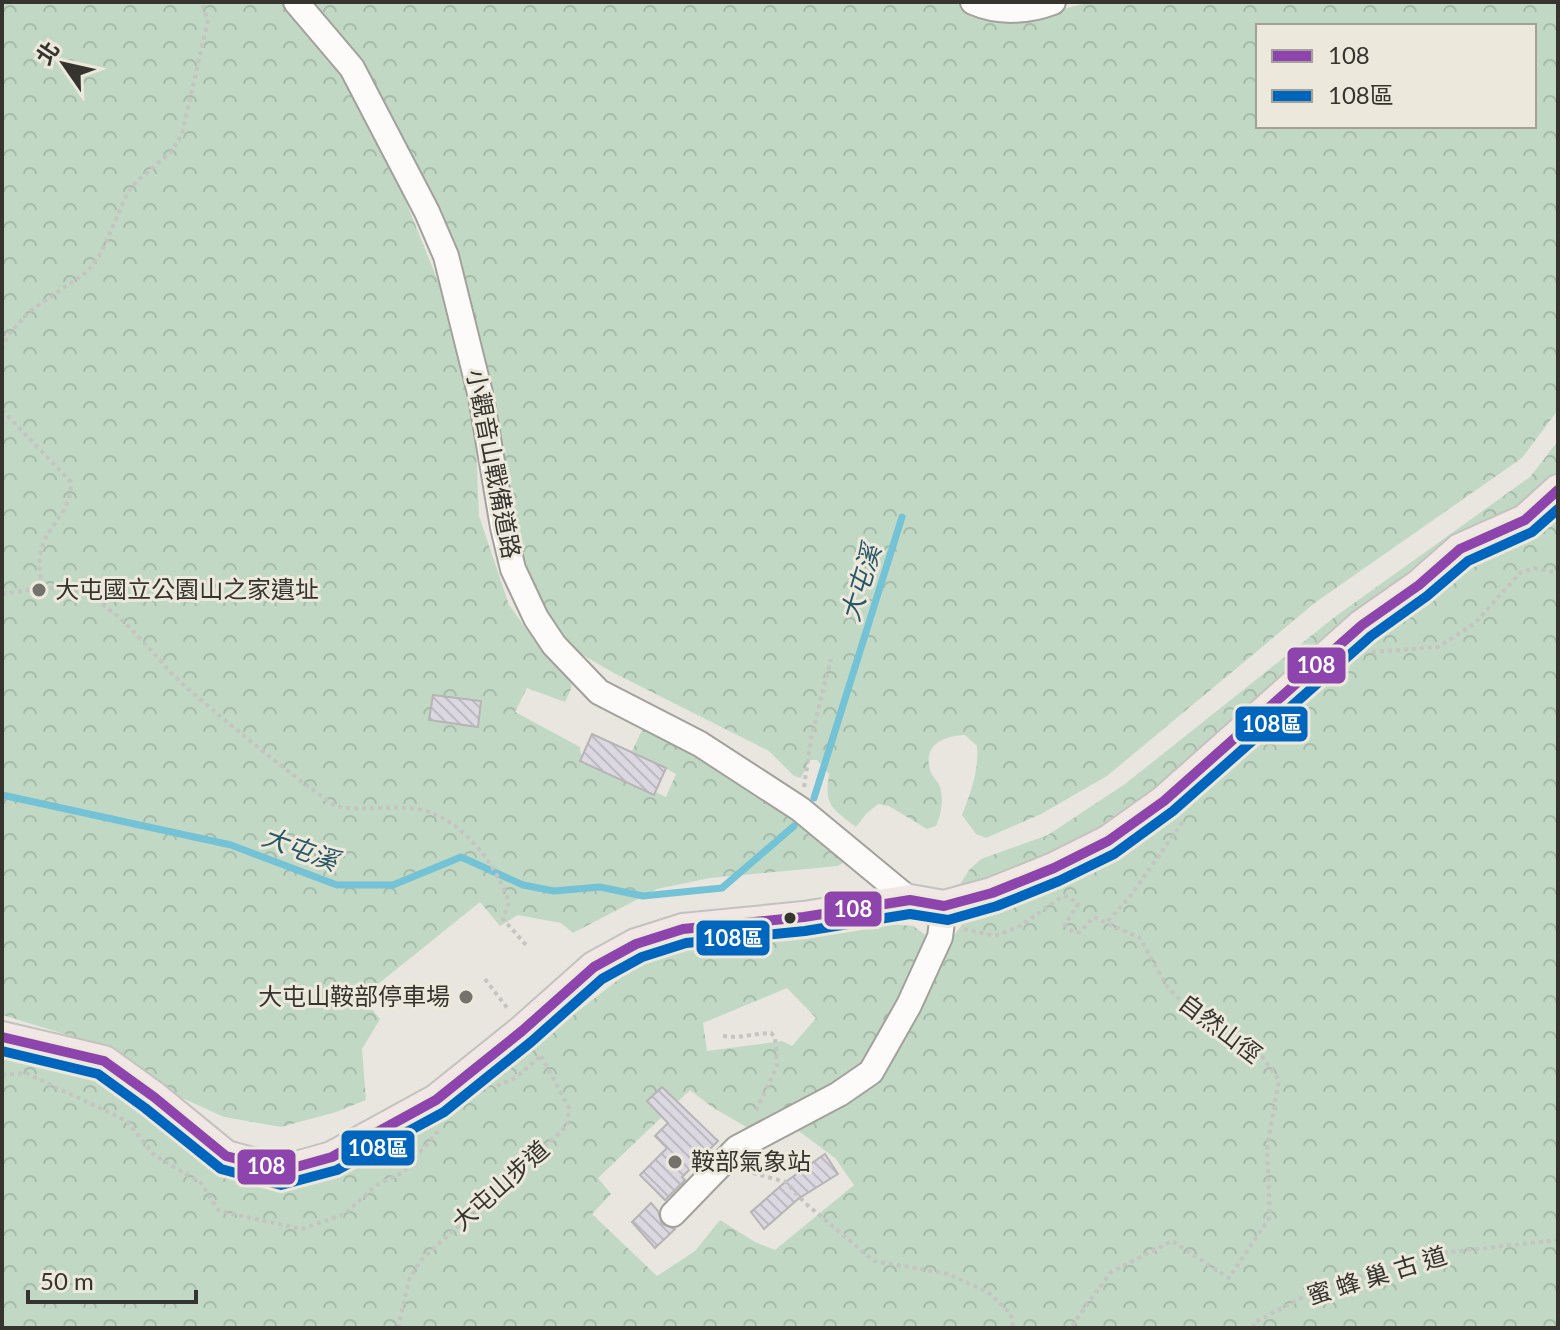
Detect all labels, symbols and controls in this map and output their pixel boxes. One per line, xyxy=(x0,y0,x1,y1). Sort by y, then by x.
north arrow xyxy=(24,24,104,104)
legend xyxy=(1256,24,1536,128)
text: 北 xyxy=(30,36,64,69)
text: 108 xyxy=(1328,40,1370,69)
text: 108區 xyxy=(1328,80,1394,109)
street label: 小觀音山戰備道路 xyxy=(462,367,527,561)
water label: 大屯溪 xyxy=(833,537,888,625)
place label: 大屯國立公園山之家遺址 xyxy=(55,574,319,603)
marker: 大屯國立公園山之家遺址 xyxy=(30,581,48,599)
line badge: 108 xyxy=(1286,646,1347,685)
text: 108 xyxy=(1297,651,1335,678)
line badge: 108區 xyxy=(1234,705,1309,743)
text: 108區 xyxy=(1242,710,1302,737)
water label: 大屯溪 xyxy=(258,820,346,878)
line badge: 108 xyxy=(823,890,883,928)
text: 108 xyxy=(834,895,872,922)
unlabelled marker xyxy=(782,910,798,926)
line badge: 108區 xyxy=(695,919,771,957)
text: 108區 xyxy=(703,924,763,951)
place label: 大屯山鞍部停車場 xyxy=(258,981,450,1010)
street label: 自然山徑 xyxy=(1174,987,1268,1068)
marker: 大屯山鞍部停車場 xyxy=(457,988,475,1006)
line badge: 108區 xyxy=(340,1129,416,1167)
text: 108區 xyxy=(348,1134,408,1161)
street label: 大屯山步道 xyxy=(446,1134,554,1236)
place label: 鞍部氣象站 xyxy=(691,1146,811,1175)
line badge: 108 xyxy=(236,1148,297,1186)
text: 108 xyxy=(247,1152,285,1179)
marker: 鞍部氣象站 xyxy=(666,1153,684,1171)
street label: 蜜 蜂 巢 古 道 xyxy=(1303,1240,1450,1310)
scale bar xyxy=(28,1254,196,1304)
text: 50 m xyxy=(40,1266,94,1295)

